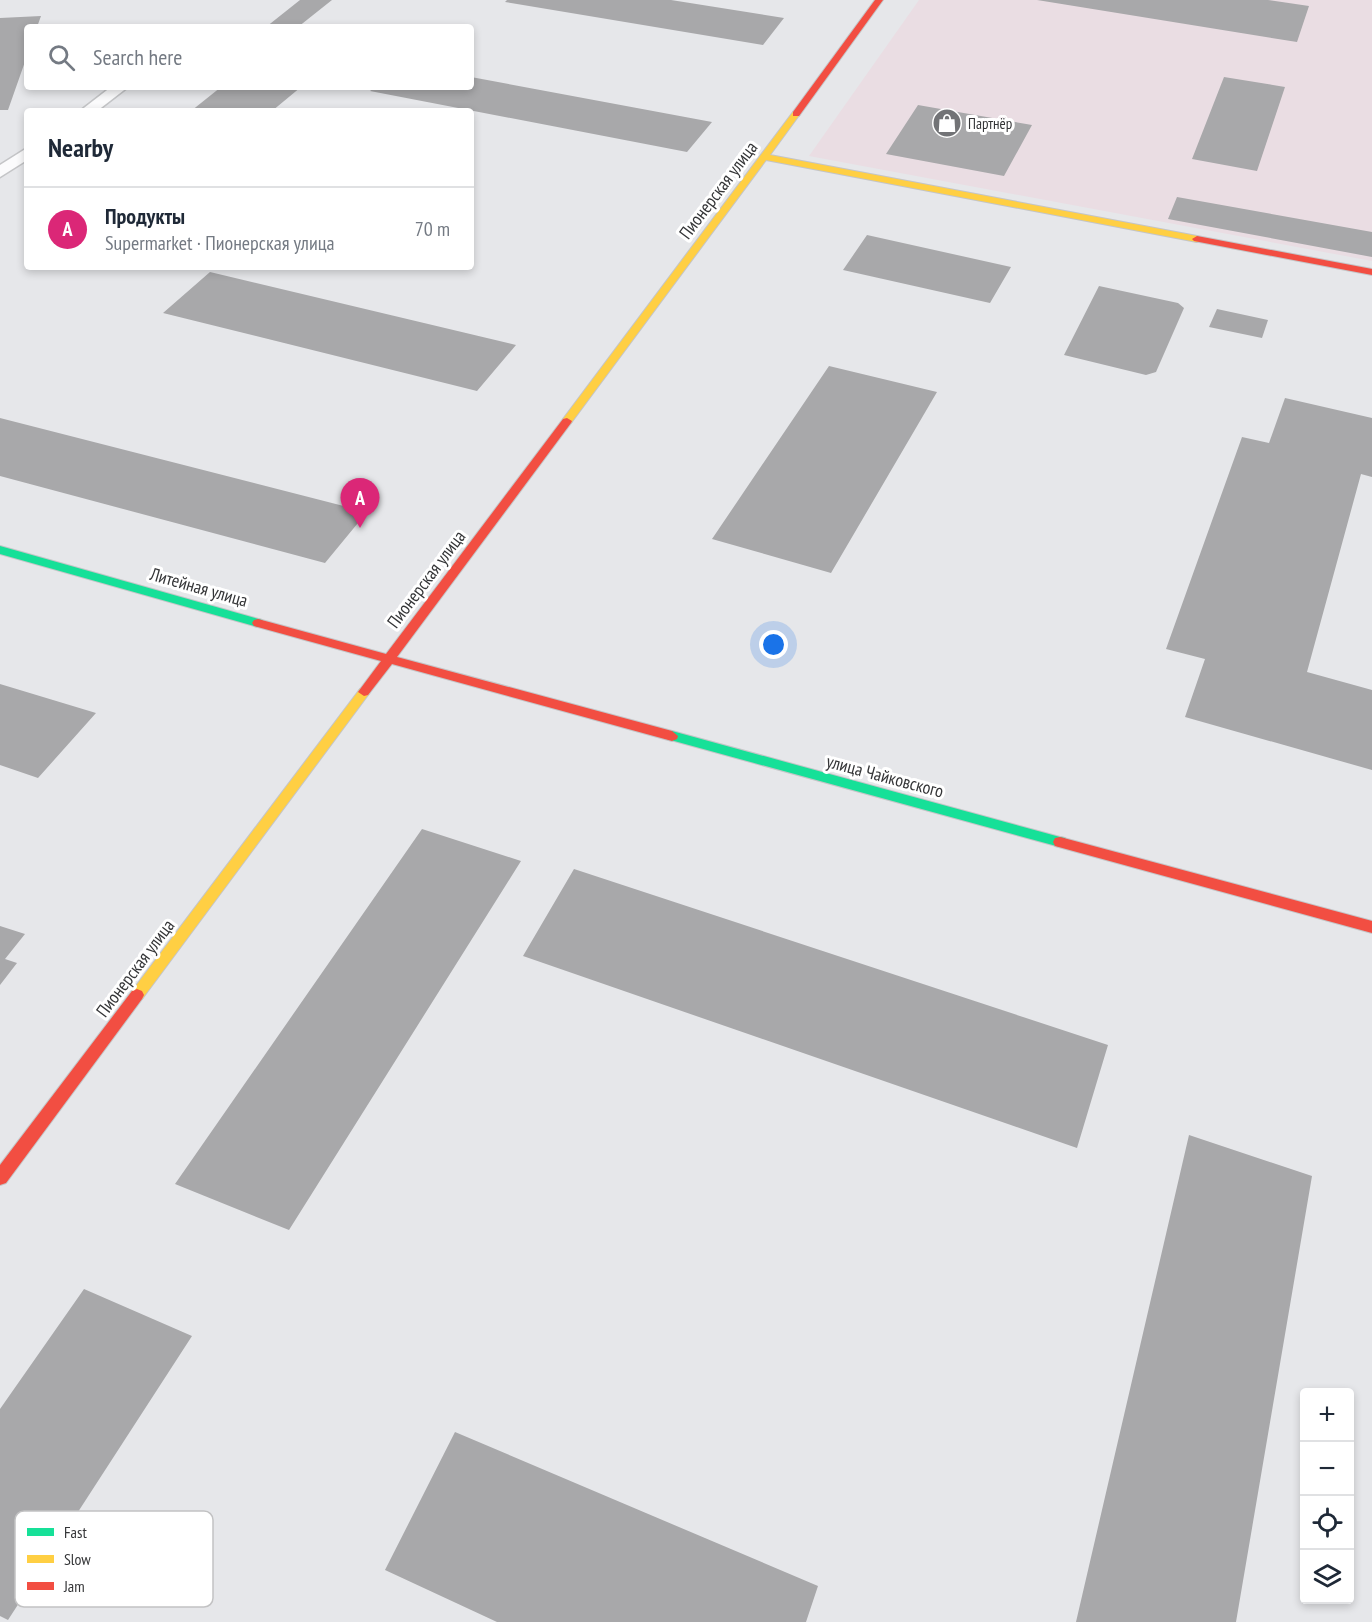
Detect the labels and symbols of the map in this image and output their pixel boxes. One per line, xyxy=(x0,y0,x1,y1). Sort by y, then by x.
shop icon: Партнёр xyxy=(931,107,963,139)
place label: Партнёр xyxy=(968,114,1012,133)
street label: Пионерская улица xyxy=(674,137,762,243)
pin: A xyxy=(340,478,380,528)
street label: Пионерская улица xyxy=(382,526,470,632)
street label: Литейная улица xyxy=(147,562,250,612)
your location xyxy=(759,630,788,659)
street label: улица Чайковского xyxy=(824,749,946,803)
street label: Пионерская улица xyxy=(91,915,179,1021)
legend xyxy=(15,1511,213,1607)
text: Fast xyxy=(64,1522,87,1542)
text: Slow xyxy=(64,1549,91,1569)
text: Jam xyxy=(63,1576,85,1596)

